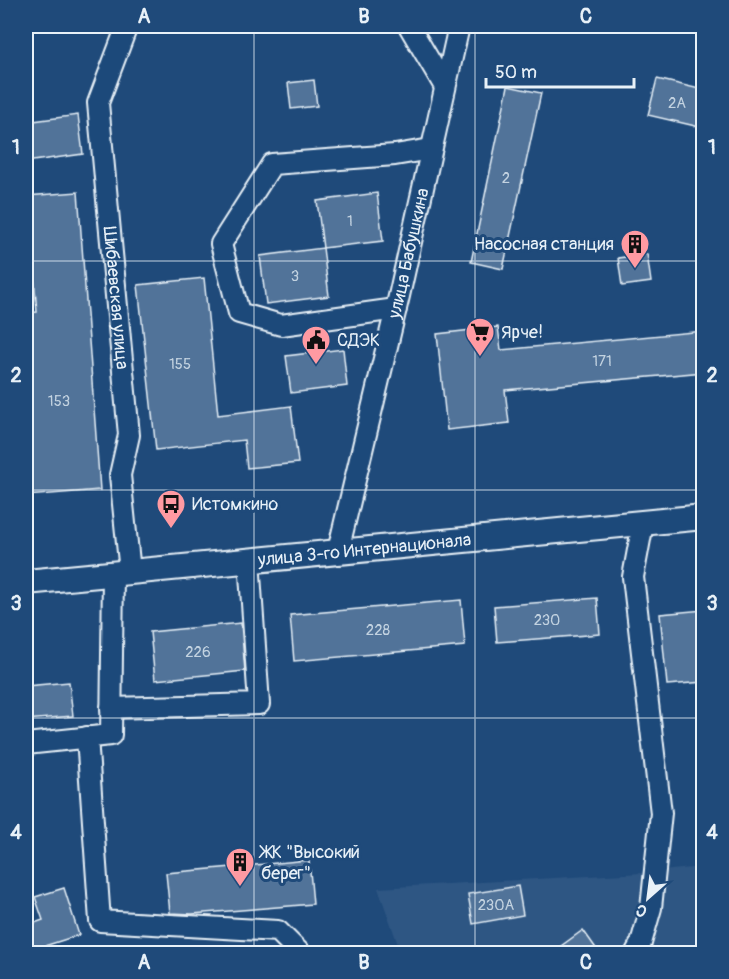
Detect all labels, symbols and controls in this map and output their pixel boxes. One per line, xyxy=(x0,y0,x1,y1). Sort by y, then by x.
text: A xyxy=(138,4,151,29)
text: B xyxy=(358,4,370,29)
text: C xyxy=(580,4,592,29)
scale bar xyxy=(486,51,634,89)
text: 50 m xyxy=(495,61,537,84)
house number: 2А xyxy=(668,94,686,113)
text: 1 xyxy=(12,135,20,160)
text: 1 xyxy=(708,135,716,160)
house number: 2 xyxy=(502,169,510,188)
street label: улица Бабушкина xyxy=(383,186,435,322)
house number: 1 xyxy=(347,212,353,231)
street label: Шибаевская улица xyxy=(98,226,134,370)
building icon: Насосная станция xyxy=(619,228,651,270)
place label: Насосная станция xyxy=(474,233,614,256)
house number: 3 xyxy=(291,267,299,286)
supermarket icon: Ярче! xyxy=(464,316,496,358)
place label: Ярче! xyxy=(501,321,543,344)
public building icon: СДЭК xyxy=(300,324,332,366)
place label: СДЭК xyxy=(337,329,380,352)
house number: 171 xyxy=(592,352,612,371)
house number: 155 xyxy=(169,355,191,374)
text: 2 xyxy=(10,363,22,388)
text: 2 xyxy=(706,363,718,388)
house number: 153 xyxy=(48,392,70,411)
bus stop icon: Истомкино xyxy=(155,488,187,530)
place label: Истомкино xyxy=(192,493,278,516)
street label: улица 3-го Интернационала xyxy=(256,528,472,572)
text: 3 xyxy=(10,591,22,616)
text: 3 xyxy=(706,591,718,616)
house number: 230 xyxy=(534,611,560,630)
house number: 228 xyxy=(366,621,391,640)
house number: 226 xyxy=(185,643,211,662)
text: 4 xyxy=(10,820,22,845)
text: 4 xyxy=(706,820,718,845)
place label: ЖК "Высокий берег" xyxy=(258,841,360,885)
building icon: ЖК "Высокий берег" xyxy=(224,846,256,888)
north arrow xyxy=(618,868,678,928)
house number: 230А xyxy=(478,896,514,915)
text: С xyxy=(632,899,650,922)
text: A xyxy=(138,950,151,975)
text: B xyxy=(358,950,370,975)
text: C xyxy=(580,950,592,975)

